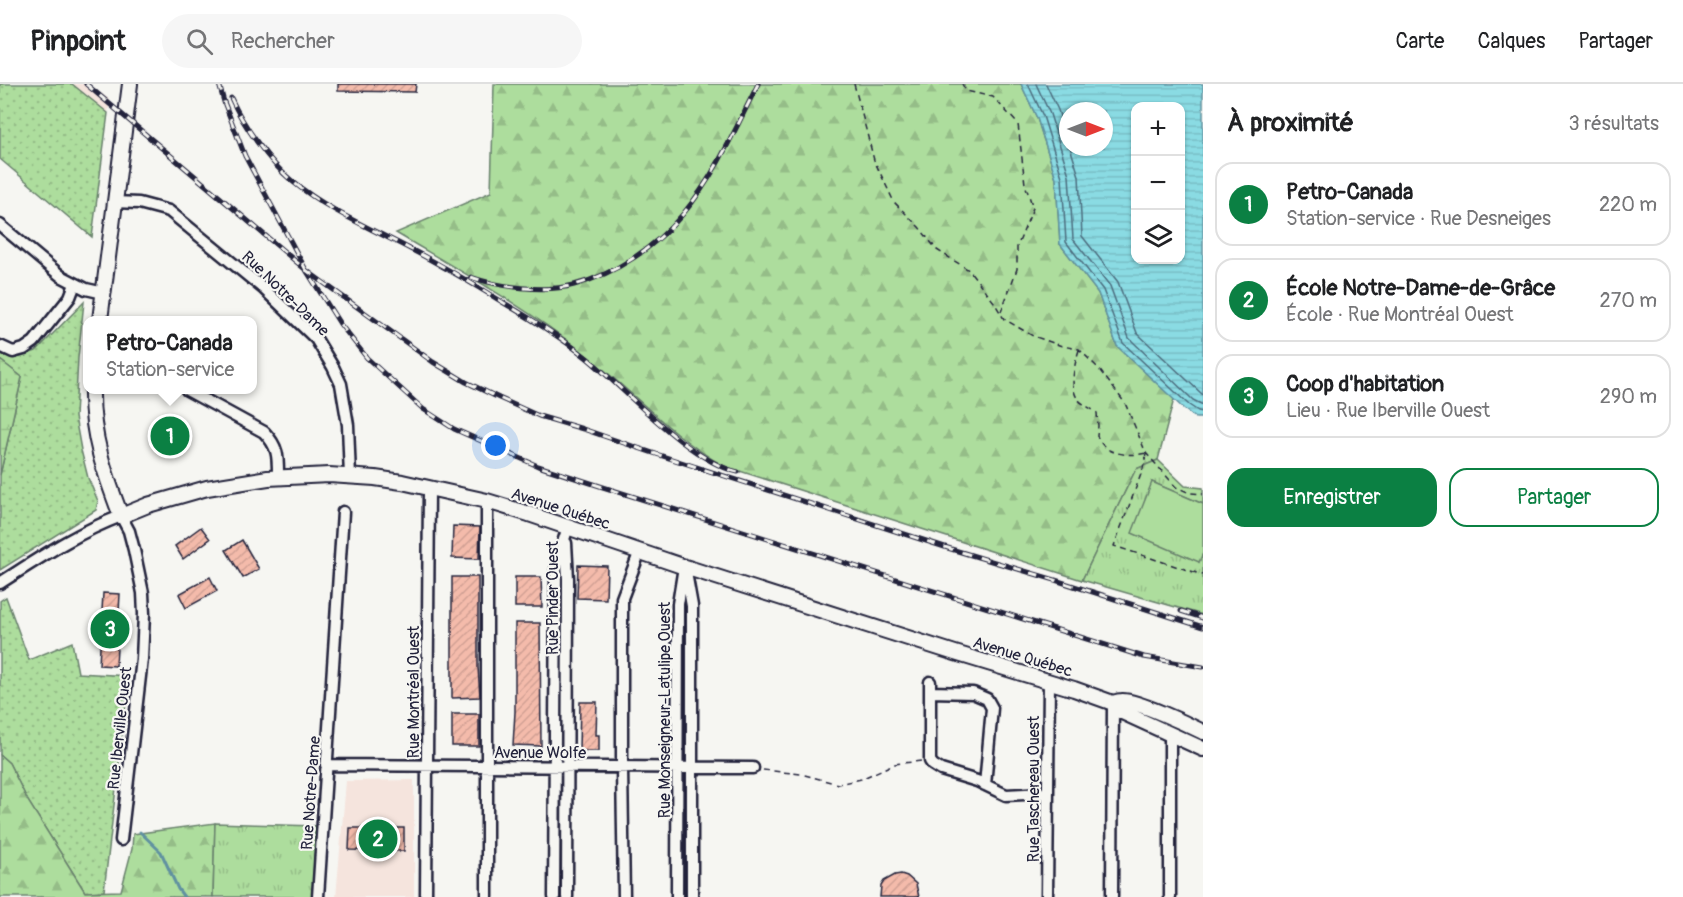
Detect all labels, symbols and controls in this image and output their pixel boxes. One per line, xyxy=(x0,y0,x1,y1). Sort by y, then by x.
search box xyxy=(162,14,582,68)
text: Pinpoint xyxy=(30,24,126,59)
icon: search xyxy=(183,25,216,58)
text: Rechercher xyxy=(231,27,335,55)
text: Carte xyxy=(1395,28,1444,55)
text: Calques xyxy=(1477,28,1545,55)
text: Partager xyxy=(1578,28,1653,55)
north arrow xyxy=(1059,102,1113,156)
map controls xyxy=(1131,102,1185,264)
button: + xyxy=(1131,102,1185,156)
text: À proximité xyxy=(1227,107,1354,139)
text: 3 résultats xyxy=(1569,111,1659,136)
button: − xyxy=(1131,156,1185,210)
text: Petro-Canada xyxy=(1286,178,1413,206)
text: 1 xyxy=(1245,192,1252,217)
text: 220 m xyxy=(1599,192,1657,217)
text: Station-service · Rue Desneiges xyxy=(1286,206,1551,231)
button: layers xyxy=(1131,210,1185,264)
street label: Rue Notre-Dame xyxy=(237,247,333,341)
text: École Notre-Dame-de-Grâce xyxy=(1286,274,1555,302)
text: 2 xyxy=(1243,288,1254,313)
text: 270 m xyxy=(1599,288,1657,313)
text: École · Rue Montréal Ouest xyxy=(1286,302,1514,327)
popup xyxy=(83,316,257,394)
text: Petro-Canada xyxy=(106,329,233,357)
text: Station-service xyxy=(106,357,234,382)
text: Coop d'habitation xyxy=(1286,370,1444,398)
text: 3 xyxy=(1243,384,1254,409)
text: 290 m xyxy=(1600,384,1657,409)
text: Lieu · Rue Iberville Ouest xyxy=(1286,398,1490,423)
pin: 1 xyxy=(150,414,190,458)
your location xyxy=(481,431,510,460)
button: Enregistrer xyxy=(1227,468,1437,527)
button: Partager xyxy=(1449,468,1659,527)
street label: Avenue Québec xyxy=(509,484,613,534)
street label: Rue Pinder Ouest xyxy=(543,540,563,655)
street label: Rue Monseigneur-Latulipe Ouest xyxy=(655,601,675,818)
pin: 3 xyxy=(90,606,130,652)
street label: Rue Montréal Ouest xyxy=(404,625,424,758)
street label: Avenue Québec xyxy=(971,632,1075,682)
street label: Rue Iberville Ouest xyxy=(104,665,136,790)
street label: Rue Taschereau Ouest xyxy=(1024,715,1044,862)
street label: Rue Notre-Dame xyxy=(297,735,325,851)
street label: Avenue Wolfe xyxy=(494,743,586,763)
pin: 2 xyxy=(358,816,398,861)

